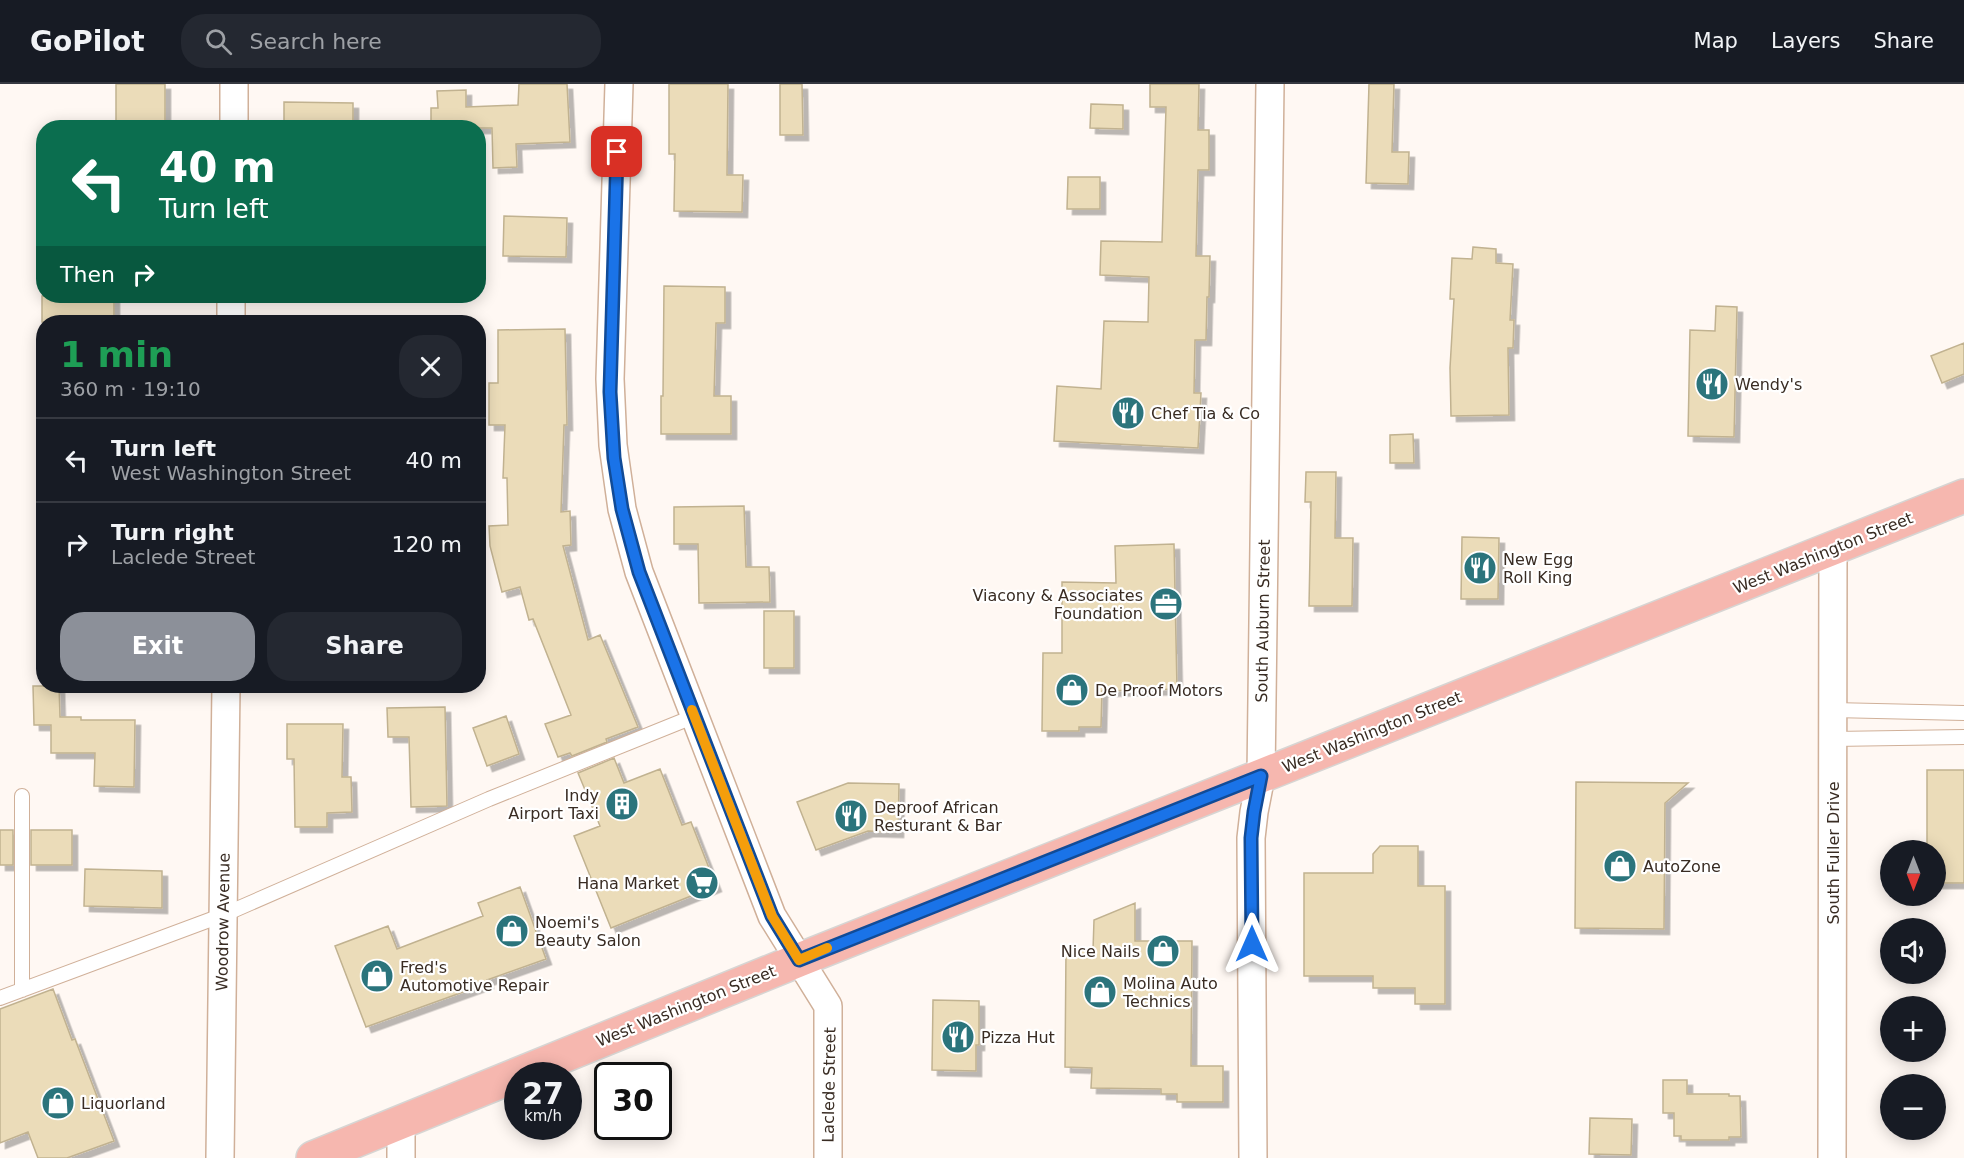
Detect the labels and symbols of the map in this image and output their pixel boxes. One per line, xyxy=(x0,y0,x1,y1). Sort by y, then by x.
pin xyxy=(591,126,642,177)
restaurant icon: Wendy's xyxy=(1694,366,1730,402)
place label: Wendy's xyxy=(1735,375,1802,394)
restaurant icon: Chef Tia & Co xyxy=(1110,395,1146,431)
place label: Chef Tia & Co xyxy=(1151,404,1260,423)
street label: West Washington Street xyxy=(1730,508,1916,598)
street label: South Auburn Street xyxy=(1252,539,1274,703)
restaurant icon: New Egg Roll King xyxy=(1462,550,1498,586)
place label: New Egg Roll King xyxy=(1503,550,1573,587)
place label: Viacony & Associates Foundation xyxy=(972,586,1143,623)
office icon: Viacony & Associates Foundation xyxy=(1148,586,1184,622)
shop icon: De Proof Motors xyxy=(1054,672,1090,708)
place label: De Proof Motors xyxy=(1095,681,1223,700)
street label: West Washington Street xyxy=(1279,687,1465,777)
street label: South Fuller Drive xyxy=(1824,781,1843,925)
place label: Indy Airport Taxi xyxy=(508,786,599,823)
building icon: Indy Airport Taxi xyxy=(604,786,640,822)
restaurant icon: Deproof African Resturant & Bar xyxy=(833,798,869,834)
place label: Deproof African Resturant & Bar xyxy=(874,798,1002,835)
north arrow xyxy=(1880,840,1946,906)
shop icon: AutoZone xyxy=(1602,848,1638,884)
street label: Woodrow Avenue xyxy=(212,853,234,991)
place label: AutoZone xyxy=(1643,857,1721,876)
supermarket icon: Hana Market xyxy=(684,865,720,901)
place label: Hana Market xyxy=(577,874,679,893)
position arrow xyxy=(1220,912,1284,976)
shop icon: Noemi's Beauty Salon xyxy=(494,913,530,949)
place label: Noemi's Beauty Salon xyxy=(535,913,641,950)
shop icon: Nice Nails xyxy=(1145,933,1181,969)
place label: Nice Nails xyxy=(1061,942,1140,961)
shop icon: Fred's Automotive Repair xyxy=(359,958,395,994)
place label: Fred's Automotive Repair xyxy=(400,958,549,995)
street label: West Washington Street xyxy=(593,961,779,1051)
shop icon: Molina Auto Technics xyxy=(1082,974,1118,1010)
place label: Molina Auto Technics xyxy=(1122,974,1218,1011)
restaurant icon: Pizza Hut xyxy=(940,1019,976,1055)
street label: Laclede Street xyxy=(818,1027,840,1143)
place label: Pizza Hut xyxy=(981,1028,1055,1047)
speed limit sign: 30 xyxy=(594,1062,672,1140)
shop icon: Liquorland xyxy=(40,1085,76,1121)
place label: Liquorland xyxy=(81,1094,166,1113)

